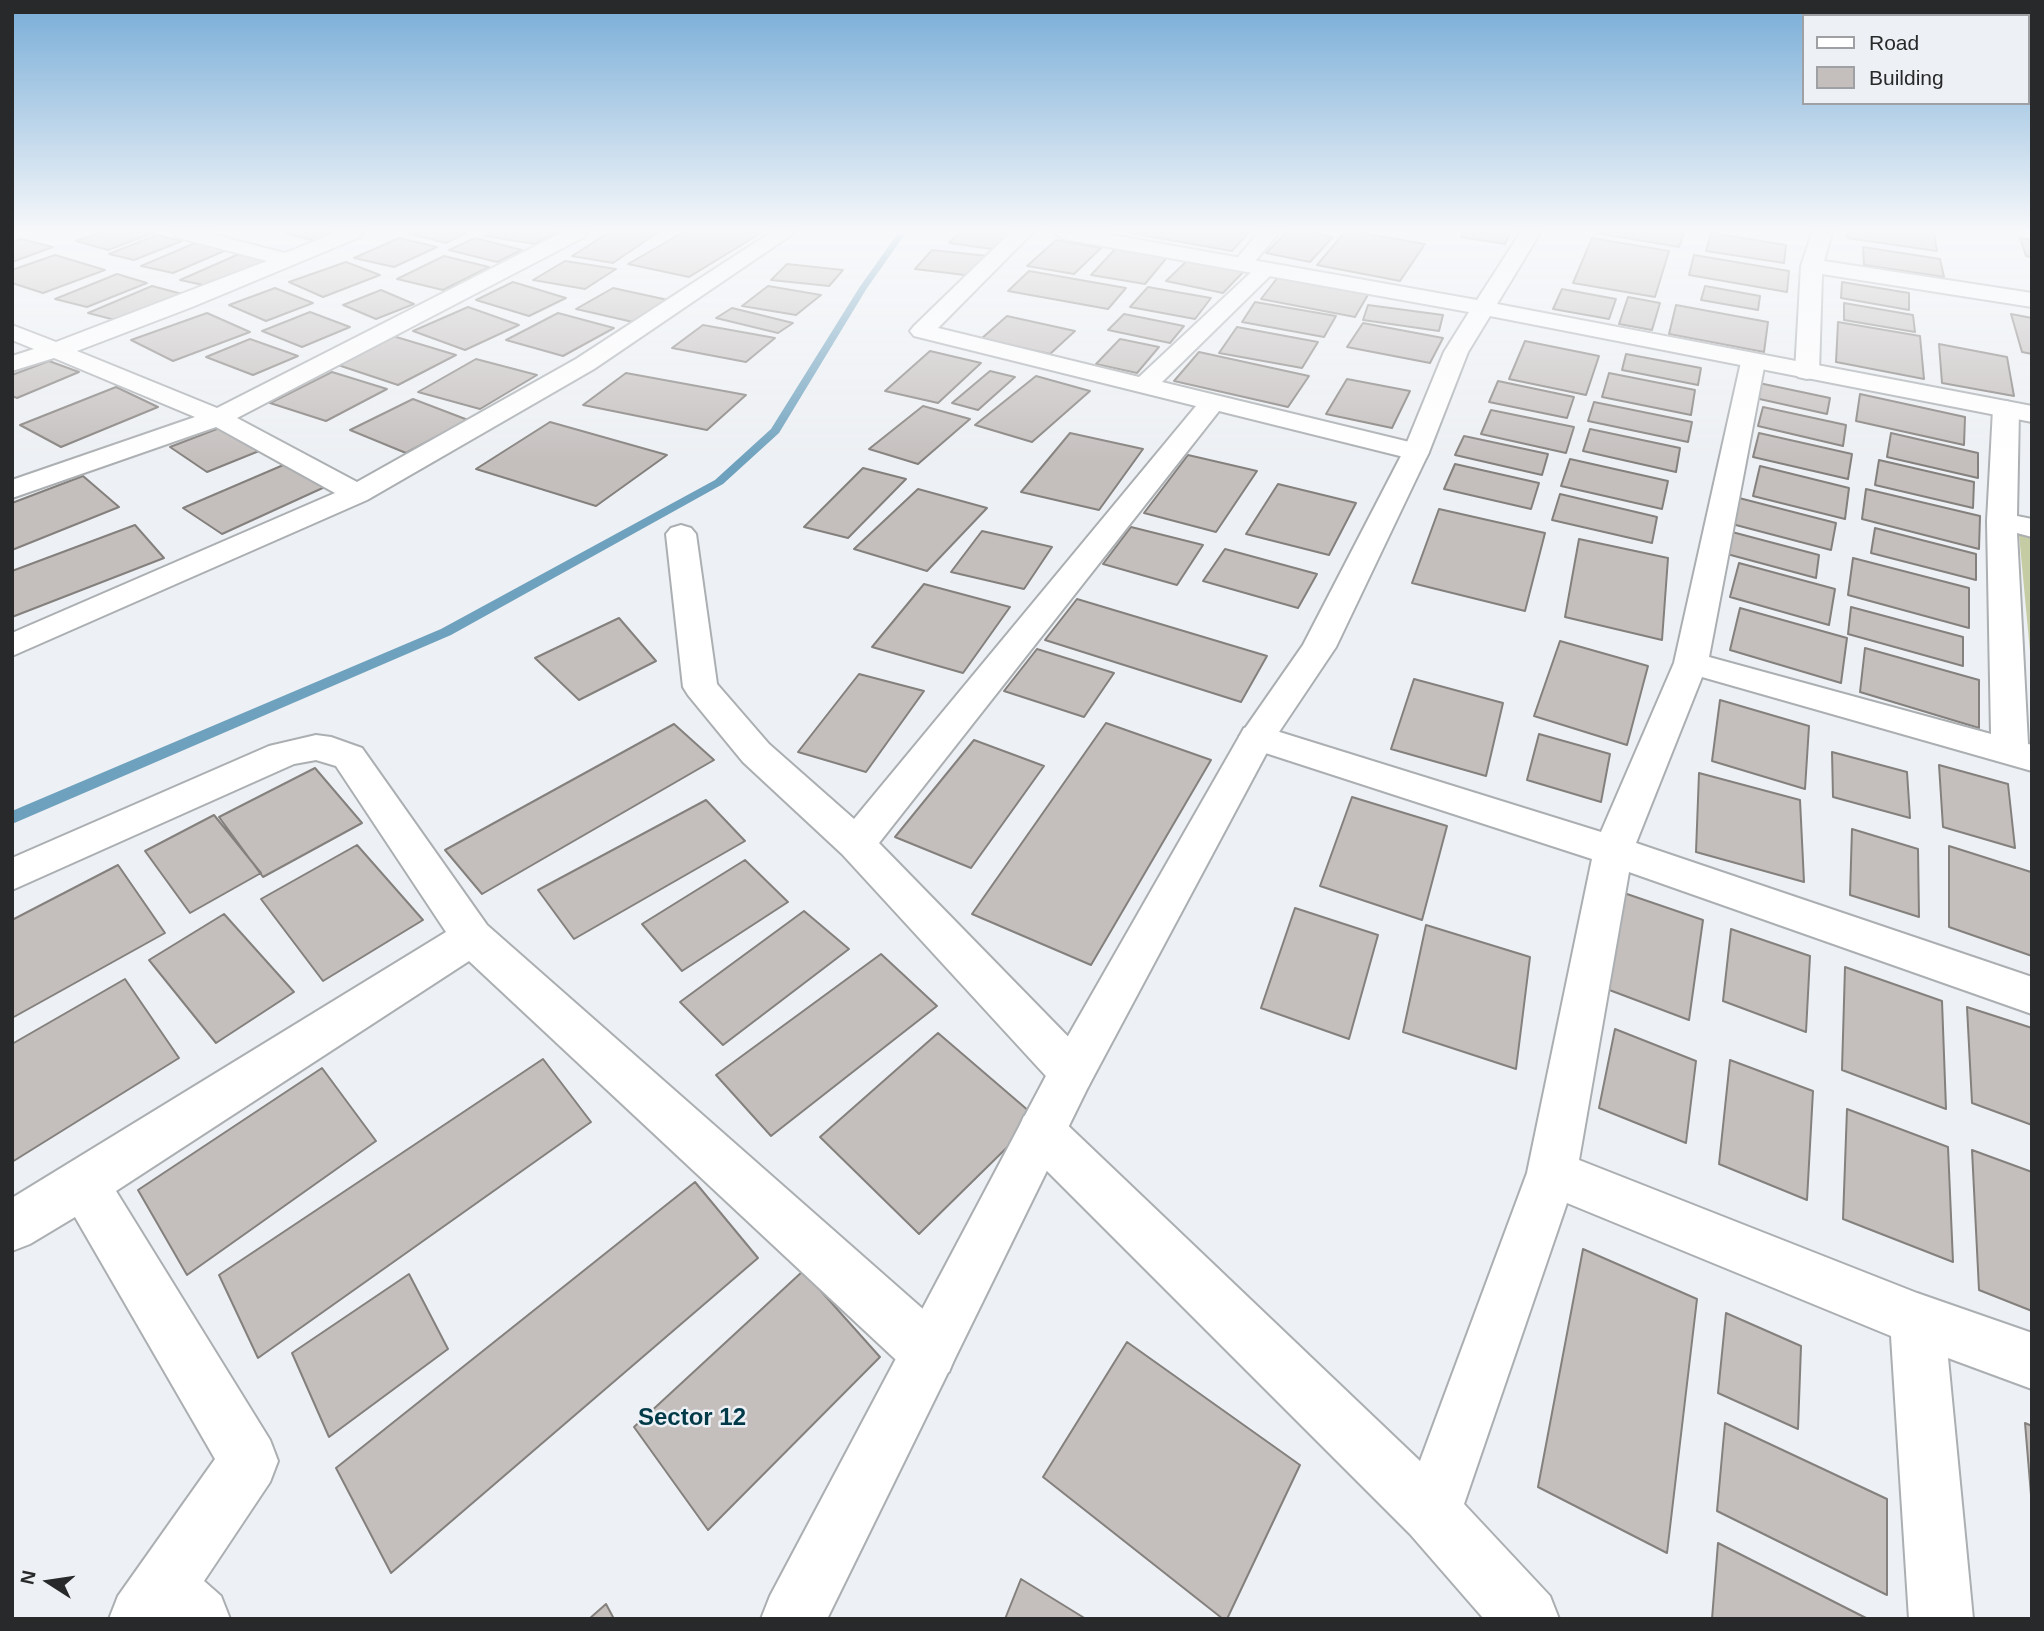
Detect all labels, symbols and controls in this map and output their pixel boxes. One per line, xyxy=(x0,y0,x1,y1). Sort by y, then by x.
legend xyxy=(1802,14,2030,105)
text: Road xyxy=(1869,31,1919,54)
text: Building xyxy=(1869,66,1944,89)
district label: Sector 12 xyxy=(638,1404,746,1432)
north arrow xyxy=(14,1547,84,1617)
text: N xyxy=(16,1569,40,1586)

